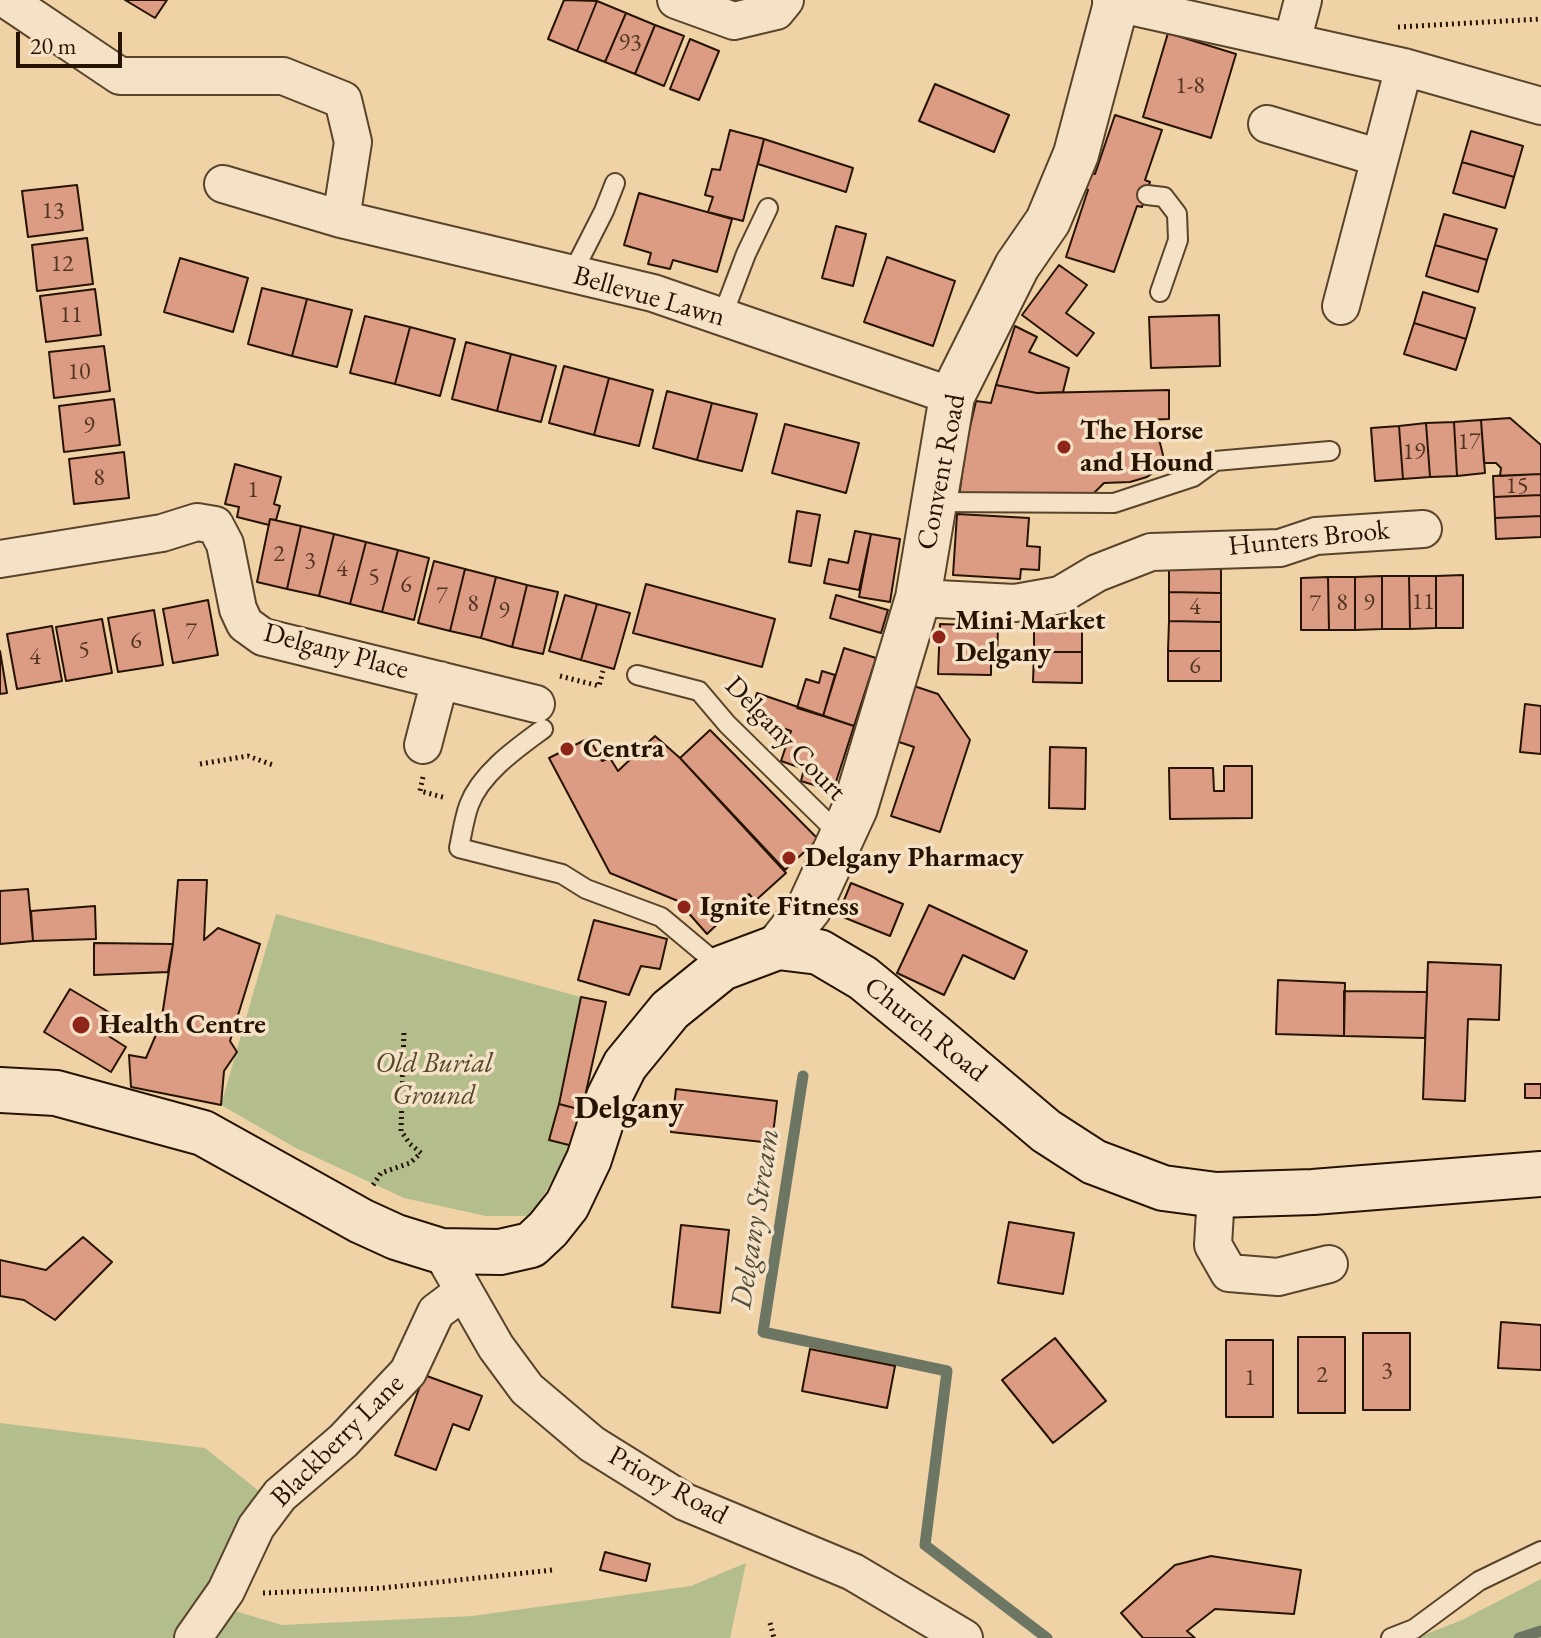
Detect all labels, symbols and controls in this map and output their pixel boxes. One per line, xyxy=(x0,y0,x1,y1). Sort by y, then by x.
scale bar xyxy=(20,16,126,66)
house number: 93 xyxy=(618,29,642,57)
text: 20 m xyxy=(30,30,77,61)
house number: 1-8 xyxy=(1175,72,1205,100)
house number: 13 xyxy=(41,197,65,225)
house number: 12 xyxy=(50,250,74,278)
street label: Bellevue Lawn xyxy=(569,259,729,335)
house number: 11 xyxy=(59,301,83,329)
house number: 10 xyxy=(67,358,91,386)
street label: Convent Road xyxy=(910,391,974,553)
house number: 9 xyxy=(83,412,95,440)
place label: The Horse and Hound xyxy=(1080,414,1214,480)
house number: 17 xyxy=(1457,428,1481,456)
marker: The Horse and Hound xyxy=(1055,438,1073,456)
house number: 19 xyxy=(1402,438,1426,466)
house number: 8 xyxy=(93,464,105,492)
house number: 15 xyxy=(1505,472,1529,500)
house number: 1 xyxy=(247,476,259,504)
street label: Hunters Brook xyxy=(1227,514,1391,564)
house number: 2 xyxy=(273,540,285,568)
house number: 3 xyxy=(304,547,316,575)
house number: 4 xyxy=(336,555,348,583)
house number: 5 xyxy=(368,563,380,591)
house number: 6 xyxy=(400,571,412,599)
house number: 7 xyxy=(436,582,448,610)
house number: 11 xyxy=(1411,588,1435,616)
house number: 8 xyxy=(1336,589,1348,617)
house number: 9 xyxy=(1363,589,1375,617)
house number: 8 xyxy=(467,590,479,618)
house number: 7 xyxy=(1309,590,1321,618)
house number: 4 xyxy=(1189,593,1201,621)
house number: 9 xyxy=(498,597,510,625)
place label: Mini Market Delgany xyxy=(955,604,1106,670)
street label: Delgany Place xyxy=(260,617,412,687)
house number: 7 xyxy=(185,618,197,646)
house number: 6 xyxy=(130,627,142,655)
marker: Mini Market Delgany xyxy=(930,628,948,646)
house number: 5 xyxy=(78,636,90,664)
house number: 4 xyxy=(29,643,41,671)
house number: 6 xyxy=(1189,652,1201,680)
street label: Delgany Court xyxy=(717,670,853,808)
place label: Centra xyxy=(583,732,664,766)
marker: Centra xyxy=(558,740,576,758)
place label: Delgany Pharmacy xyxy=(805,841,1024,875)
marker: Delgany Pharmacy xyxy=(780,849,798,867)
place label: Ignite Fitness xyxy=(700,890,859,924)
marker: Ignite Fitness xyxy=(675,898,693,916)
street label: Church Road xyxy=(857,970,993,1090)
place label: Health Centre xyxy=(99,1008,266,1042)
marker: Health Centre xyxy=(70,1014,92,1036)
park label: Old Burial Ground xyxy=(375,1047,493,1113)
district label: Delgany xyxy=(574,1090,684,1128)
water label: Delgany Stream xyxy=(724,1126,788,1312)
house number: 3 xyxy=(1381,1357,1393,1385)
house number: 2 xyxy=(1316,1361,1328,1389)
house number: 1 xyxy=(1244,1364,1256,1392)
street label: Blackberry Lane xyxy=(265,1368,411,1514)
street label: Priory Road xyxy=(602,1439,734,1533)

